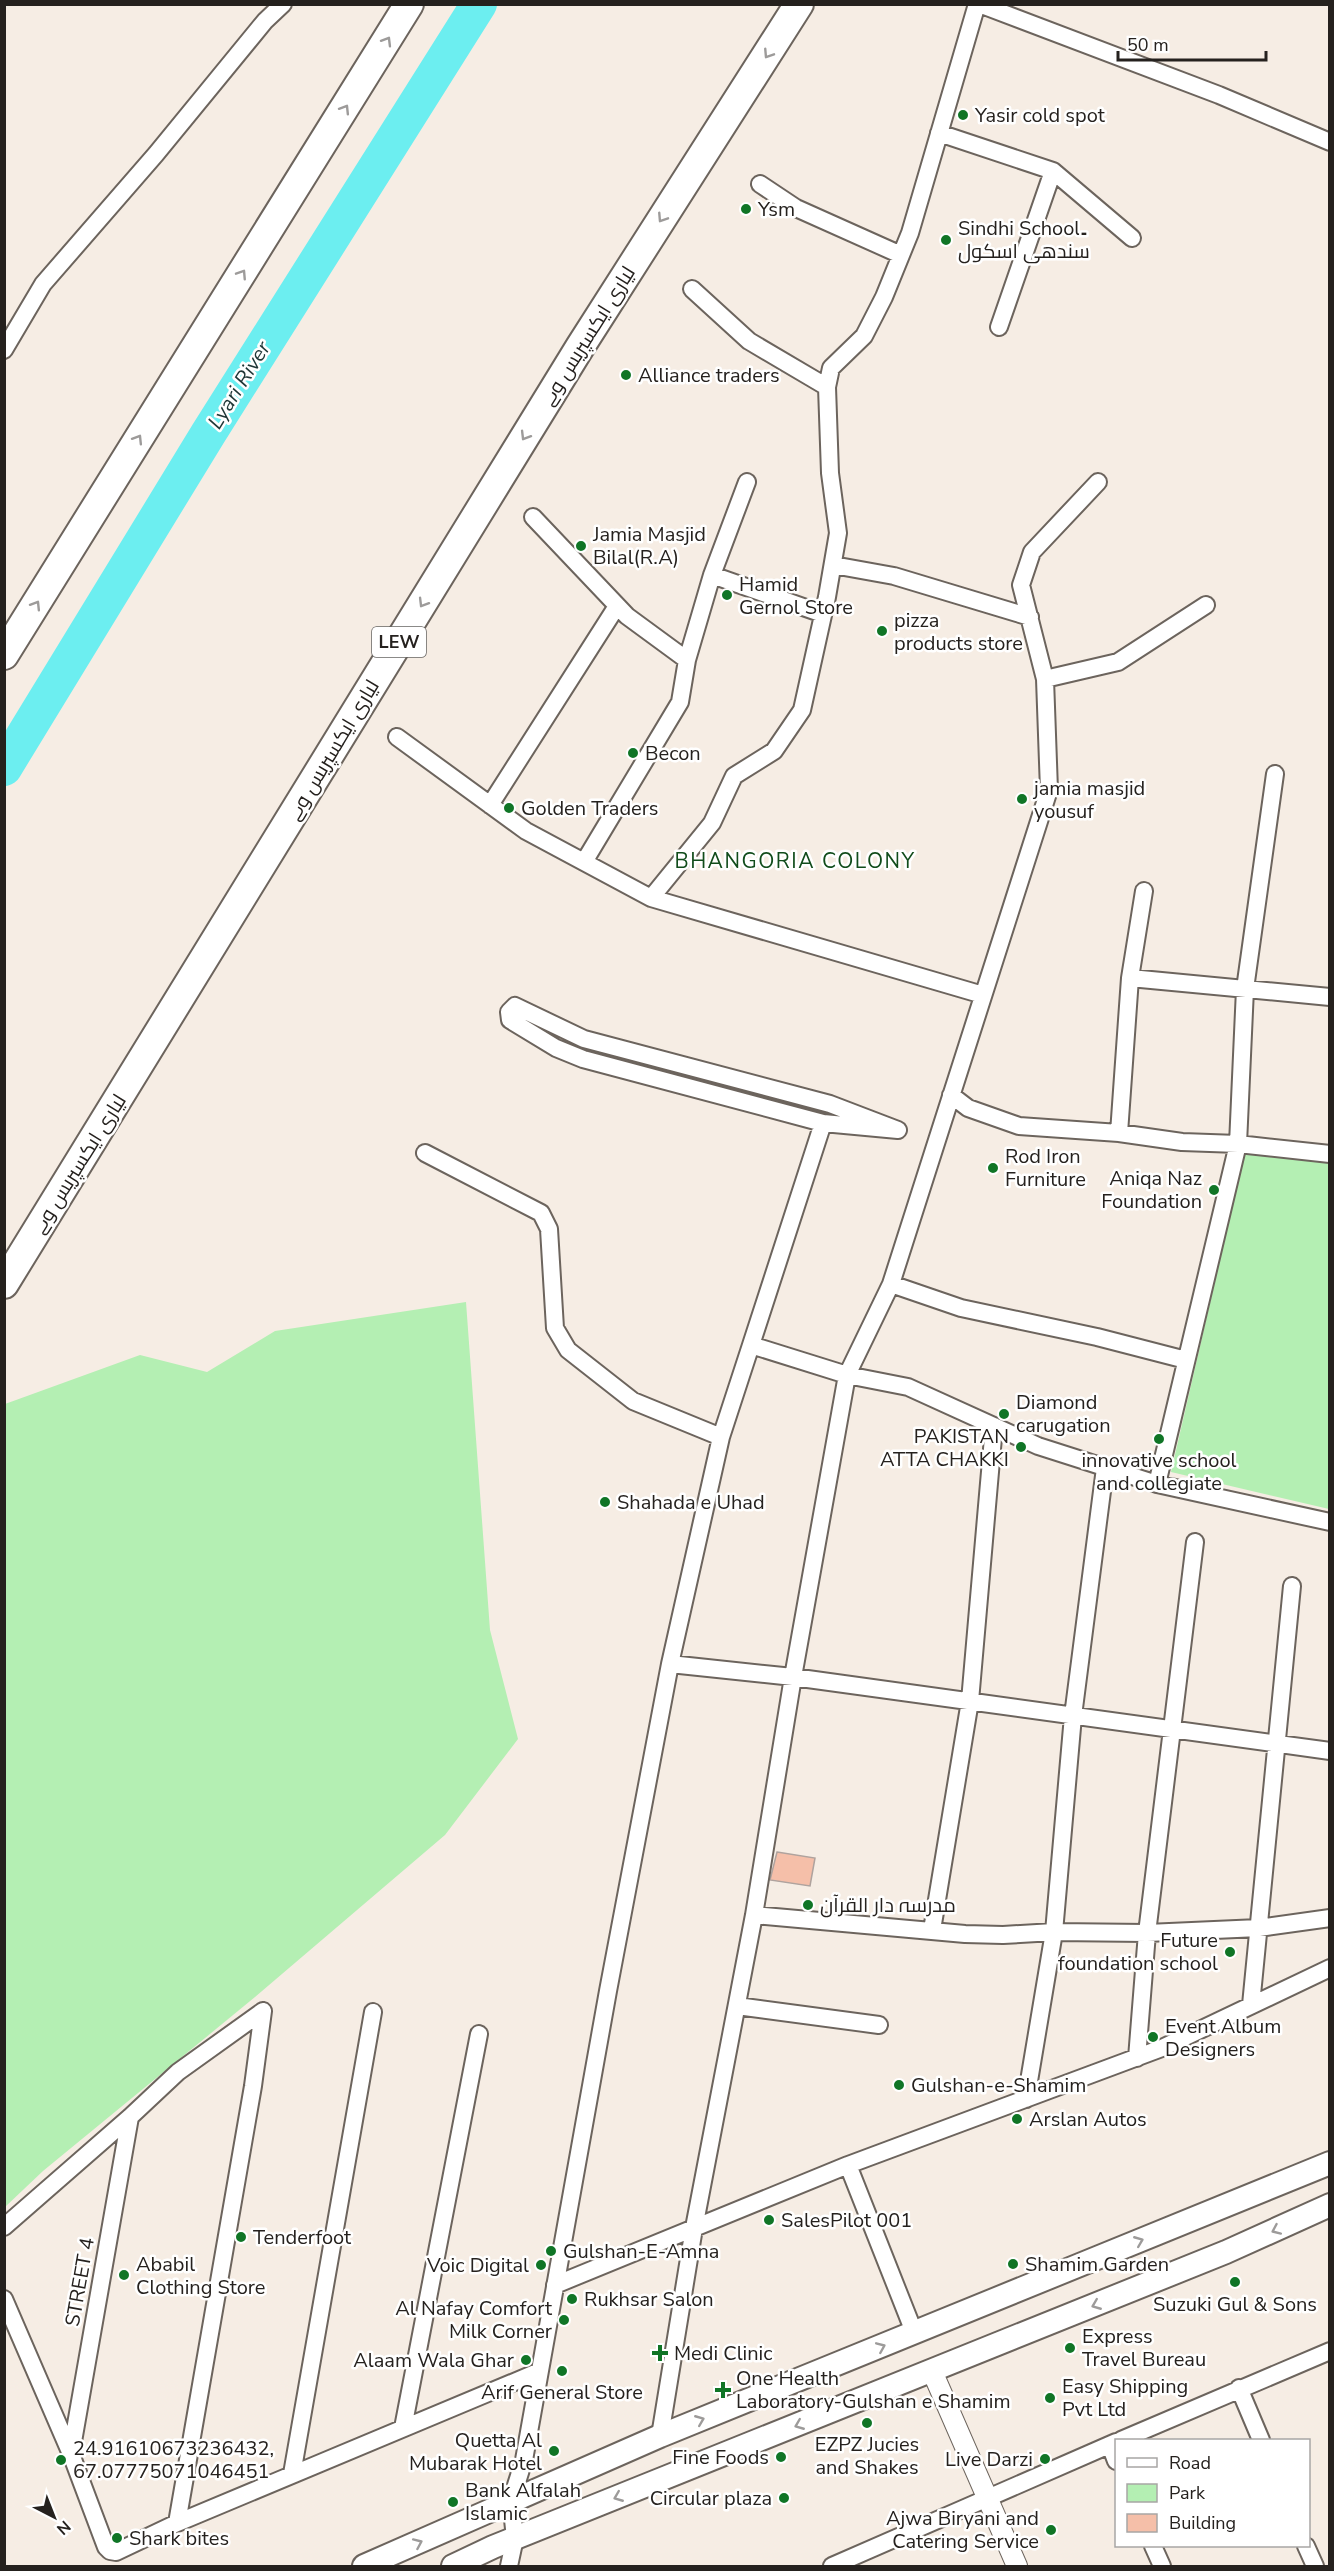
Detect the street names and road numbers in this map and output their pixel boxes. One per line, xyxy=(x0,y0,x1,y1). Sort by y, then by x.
street label: لیاری ایکسپریس وے xyxy=(534,261,642,411)
road number: LEW xyxy=(372,627,426,657)
street label: لیاری ایکسپریس وے xyxy=(280,675,386,825)
street label: لیاری ایکسپریس وے xyxy=(25,1089,133,1239)
street label: STREET 4 xyxy=(59,2236,101,2328)

